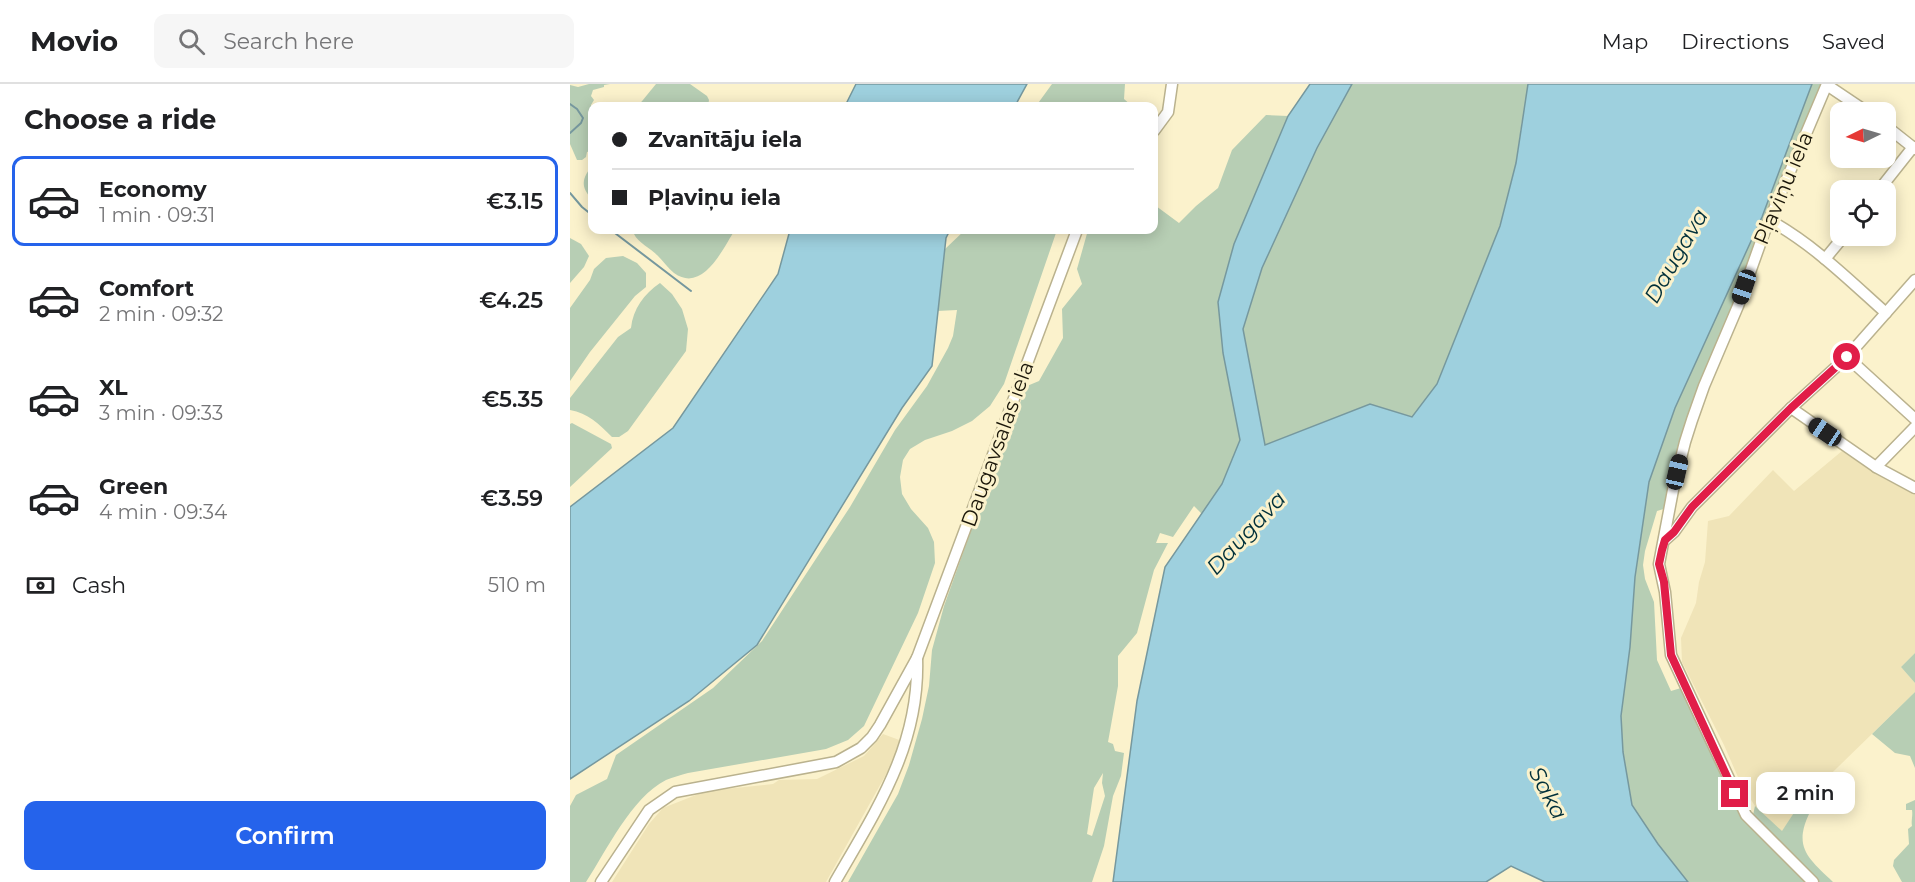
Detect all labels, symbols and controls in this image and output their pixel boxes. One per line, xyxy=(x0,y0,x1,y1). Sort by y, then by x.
search box xyxy=(154,14,574,68)
text: Movio xyxy=(30,24,118,58)
icon: search xyxy=(175,25,208,58)
text: Search here xyxy=(223,28,354,55)
text: Map xyxy=(1602,29,1648,54)
text: Directions xyxy=(1681,29,1789,54)
text: Saved xyxy=(1822,29,1885,54)
north arrow xyxy=(1830,102,1896,168)
map controls xyxy=(1830,102,1896,246)
text: Choose a ride xyxy=(24,103,216,136)
text: Zvanītāju iela xyxy=(648,126,802,153)
street label: Pļaviņu iela xyxy=(1748,128,1819,249)
icon: car xyxy=(27,174,81,228)
text: Economy xyxy=(99,176,207,203)
button: locate xyxy=(1830,180,1896,246)
text: Pļaviņu iela xyxy=(648,184,781,211)
text: €3.15 xyxy=(486,188,543,215)
text: 1 min · 09:31 xyxy=(99,203,215,227)
water label: Daugava xyxy=(1638,204,1714,308)
car xyxy=(1730,267,1758,307)
icon: car xyxy=(27,273,81,327)
text: Comfort xyxy=(99,275,194,302)
text: €4.25 xyxy=(479,287,543,314)
text: 2 min · 09:32 xyxy=(99,302,223,326)
route start xyxy=(1833,343,1860,370)
street label: Daugavsalas iela xyxy=(955,358,1039,530)
icon: car xyxy=(27,372,81,426)
text: XL xyxy=(99,374,128,401)
text: €5.35 xyxy=(482,386,543,413)
text: 3 min · 09:33 xyxy=(99,401,223,425)
car xyxy=(1805,414,1845,450)
car xyxy=(1664,452,1690,492)
icon: car xyxy=(27,471,81,525)
text: Green xyxy=(99,473,168,500)
text: €3.59 xyxy=(480,485,543,512)
water label: Daugava xyxy=(1201,486,1291,580)
text: 4 min · 09:34 xyxy=(99,500,227,524)
icon: cash xyxy=(24,569,57,602)
text: Cash xyxy=(72,572,126,599)
text: 510 m xyxy=(488,573,546,597)
water label: Saka xyxy=(1523,762,1573,824)
callout: 2 min xyxy=(1756,773,1855,815)
route end xyxy=(1721,780,1748,807)
text: 2 min xyxy=(1777,781,1834,805)
button: Confirm xyxy=(24,801,546,870)

